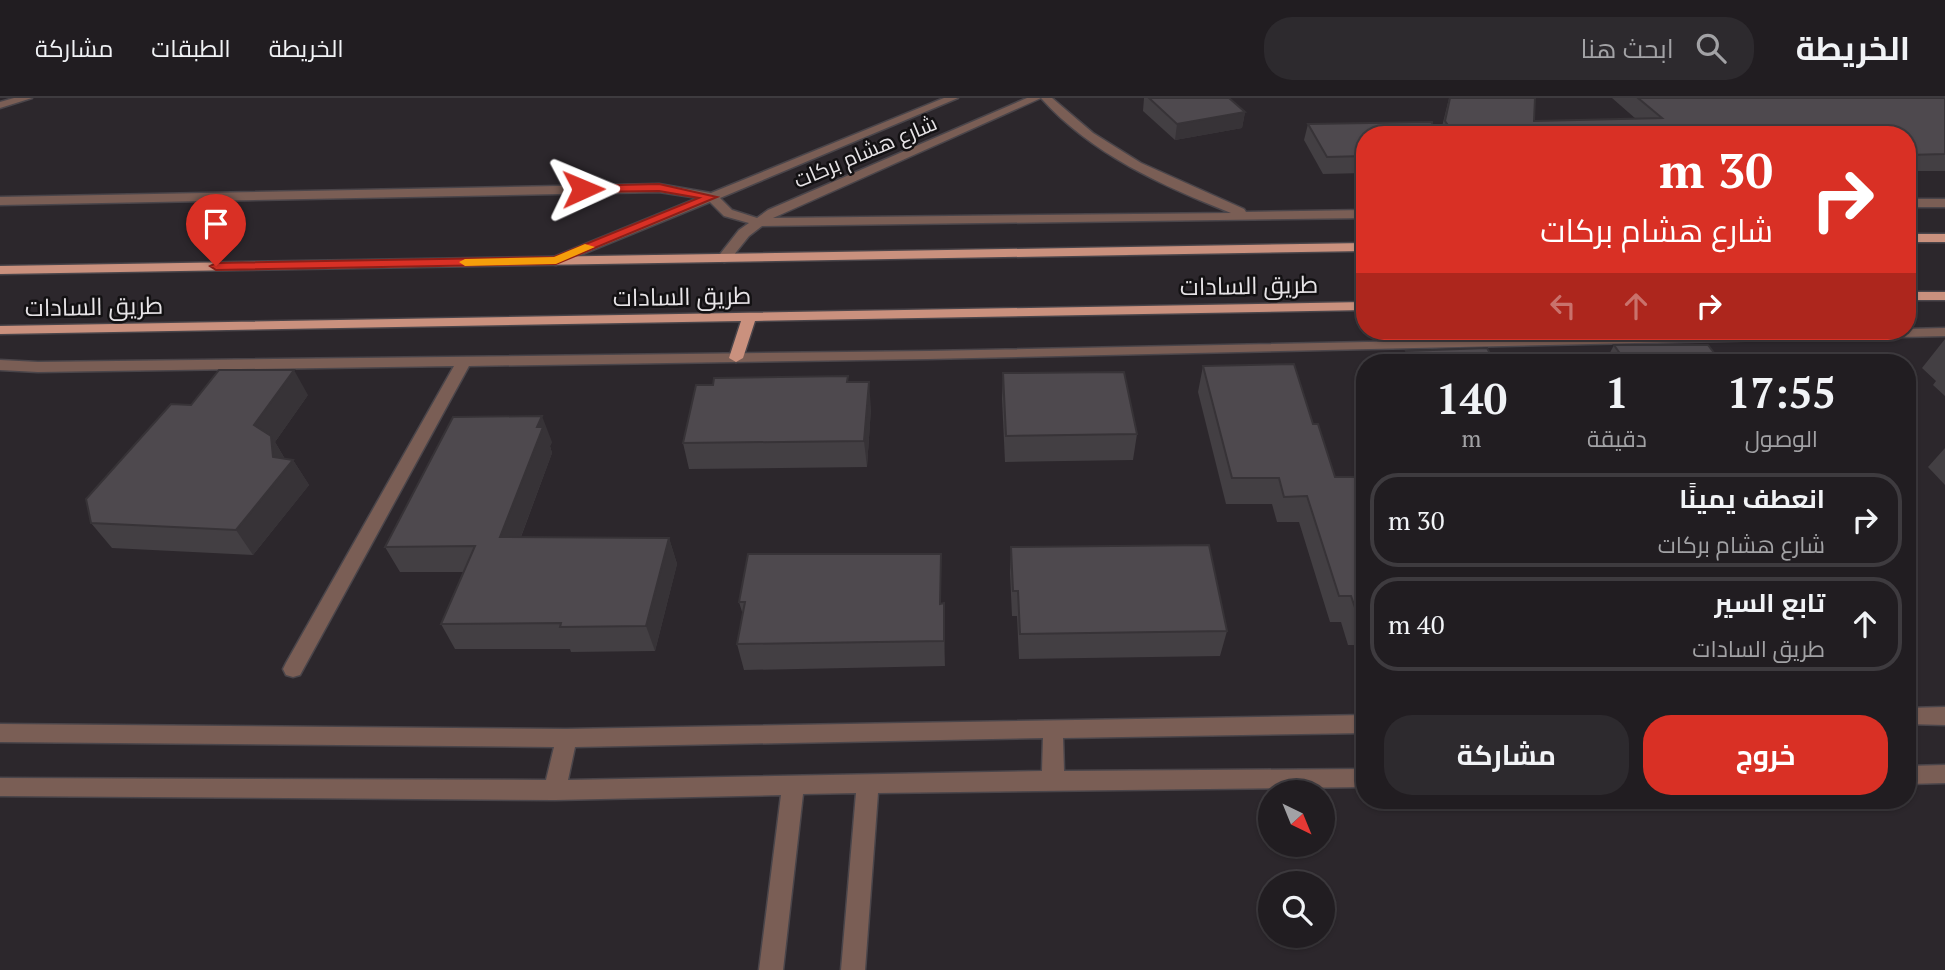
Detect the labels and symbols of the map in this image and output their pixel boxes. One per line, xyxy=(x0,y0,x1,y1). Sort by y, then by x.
street label: شارع هشام بركات xyxy=(789,108,941,195)
position arrow xyxy=(546,152,620,226)
pin xyxy=(186,194,246,266)
street label: طريق السادات xyxy=(1179,268,1319,302)
street label: طريق السادات xyxy=(612,279,752,313)
street label: طريق السادات xyxy=(24,289,164,323)
north arrow xyxy=(1258,780,1335,858)

